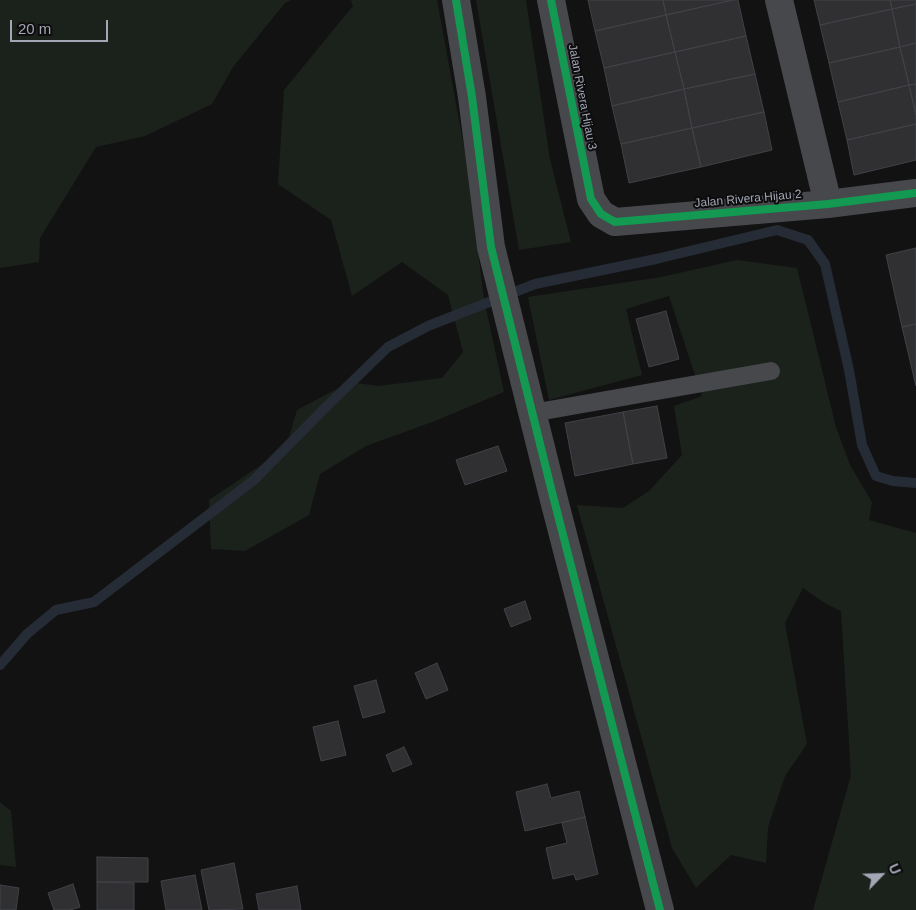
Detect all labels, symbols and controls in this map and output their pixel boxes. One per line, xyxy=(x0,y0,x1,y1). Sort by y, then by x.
scale bar xyxy=(12,10,110,42)
text: 20 m xyxy=(18,20,51,37)
street label: Jalan Rivera Hijau 3 xyxy=(565,43,599,151)
street label: Jalan Rivera Hijau 2 xyxy=(694,187,802,211)
north arrow xyxy=(856,850,906,900)
text: U xyxy=(885,861,904,877)

